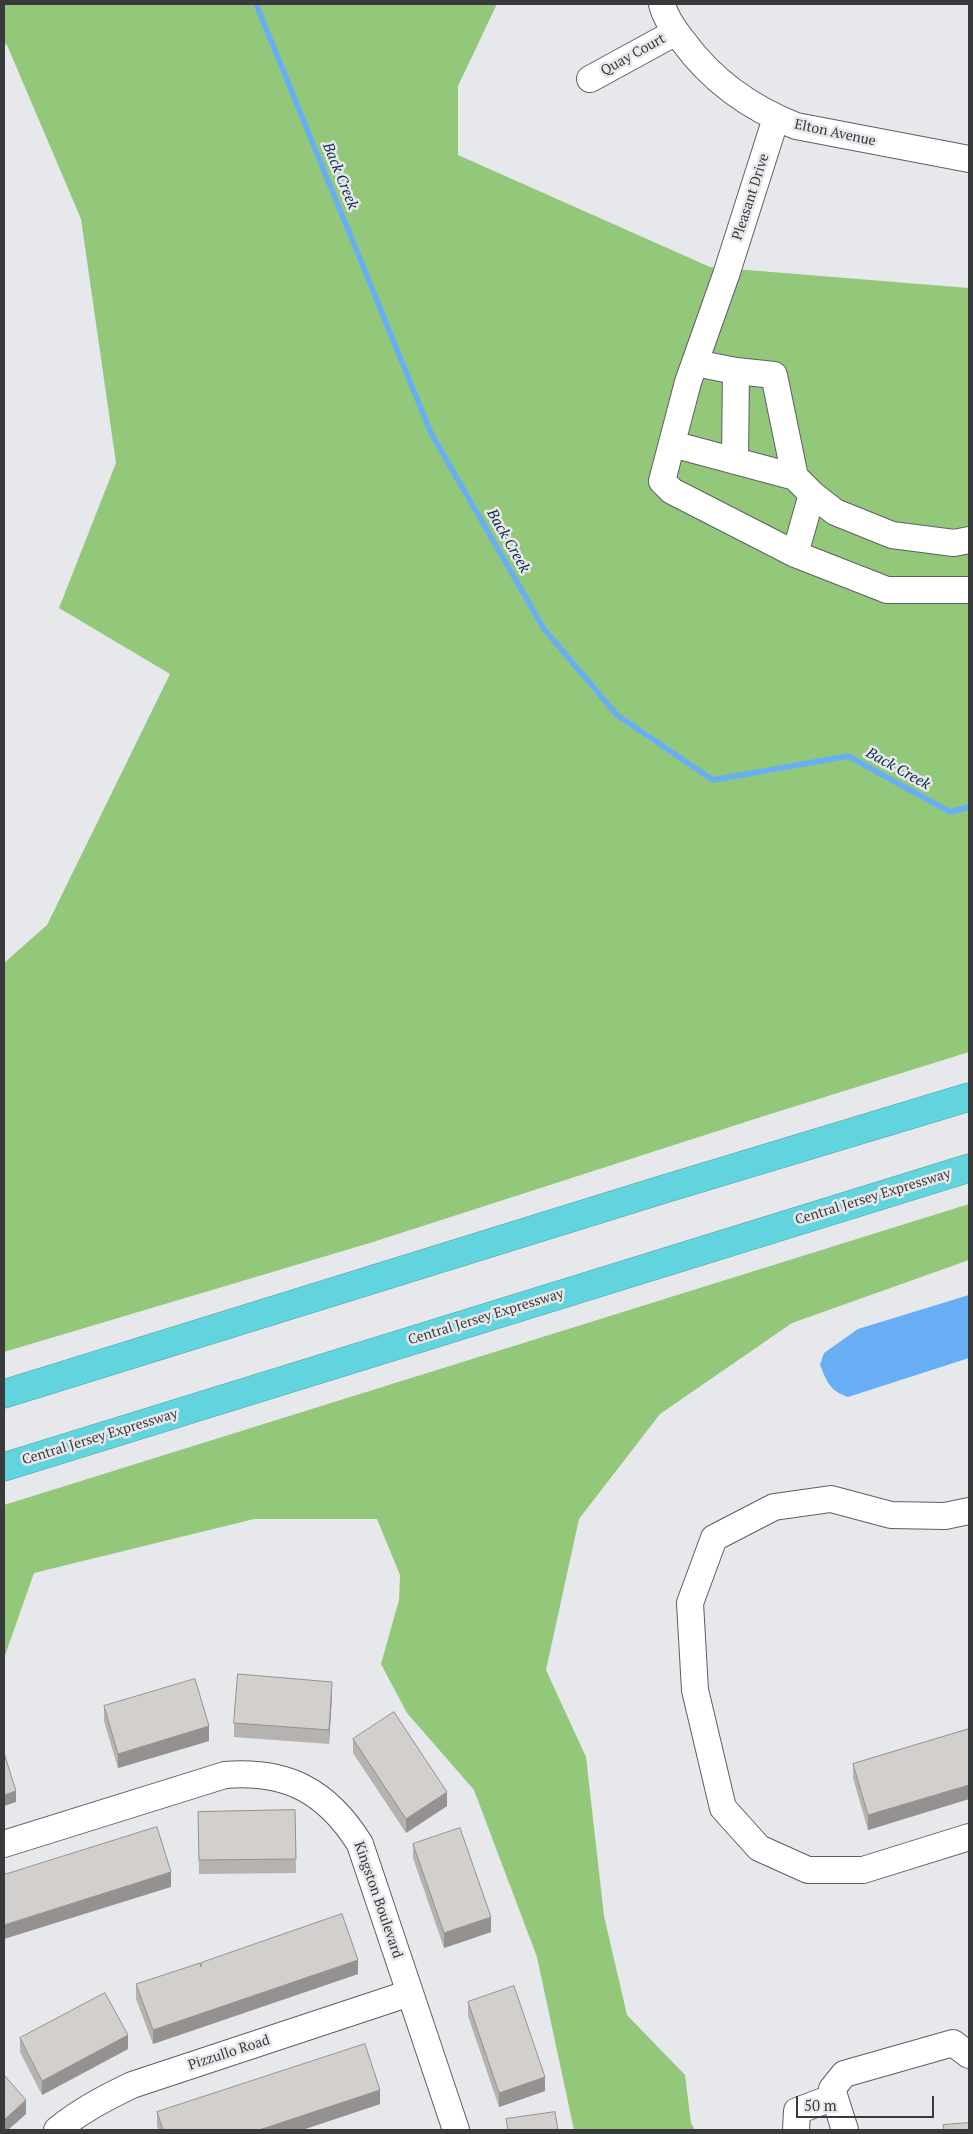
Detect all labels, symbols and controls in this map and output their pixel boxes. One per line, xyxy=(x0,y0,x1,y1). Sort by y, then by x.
street label: Quay Court xyxy=(598,30,668,80)
street label: Elton Avenue xyxy=(793,116,877,150)
water label: Back Creek xyxy=(318,140,362,212)
street label: Pleasant Drive xyxy=(729,152,773,242)
water label: Back Creek xyxy=(483,506,533,576)
water label: Back Creek xyxy=(863,744,933,794)
street label: Central Jersey Expressway xyxy=(793,1165,953,1229)
street label: Central Jersey Expressway xyxy=(406,1285,566,1349)
street label: Central Jersey Expressway xyxy=(20,1405,180,1469)
street label: Kingston Boulevard xyxy=(350,1839,406,1961)
street label: Pizzullo Road xyxy=(186,2032,272,2074)
scale bar xyxy=(798,2086,936,2118)
text: 50 m xyxy=(804,2095,837,2115)

